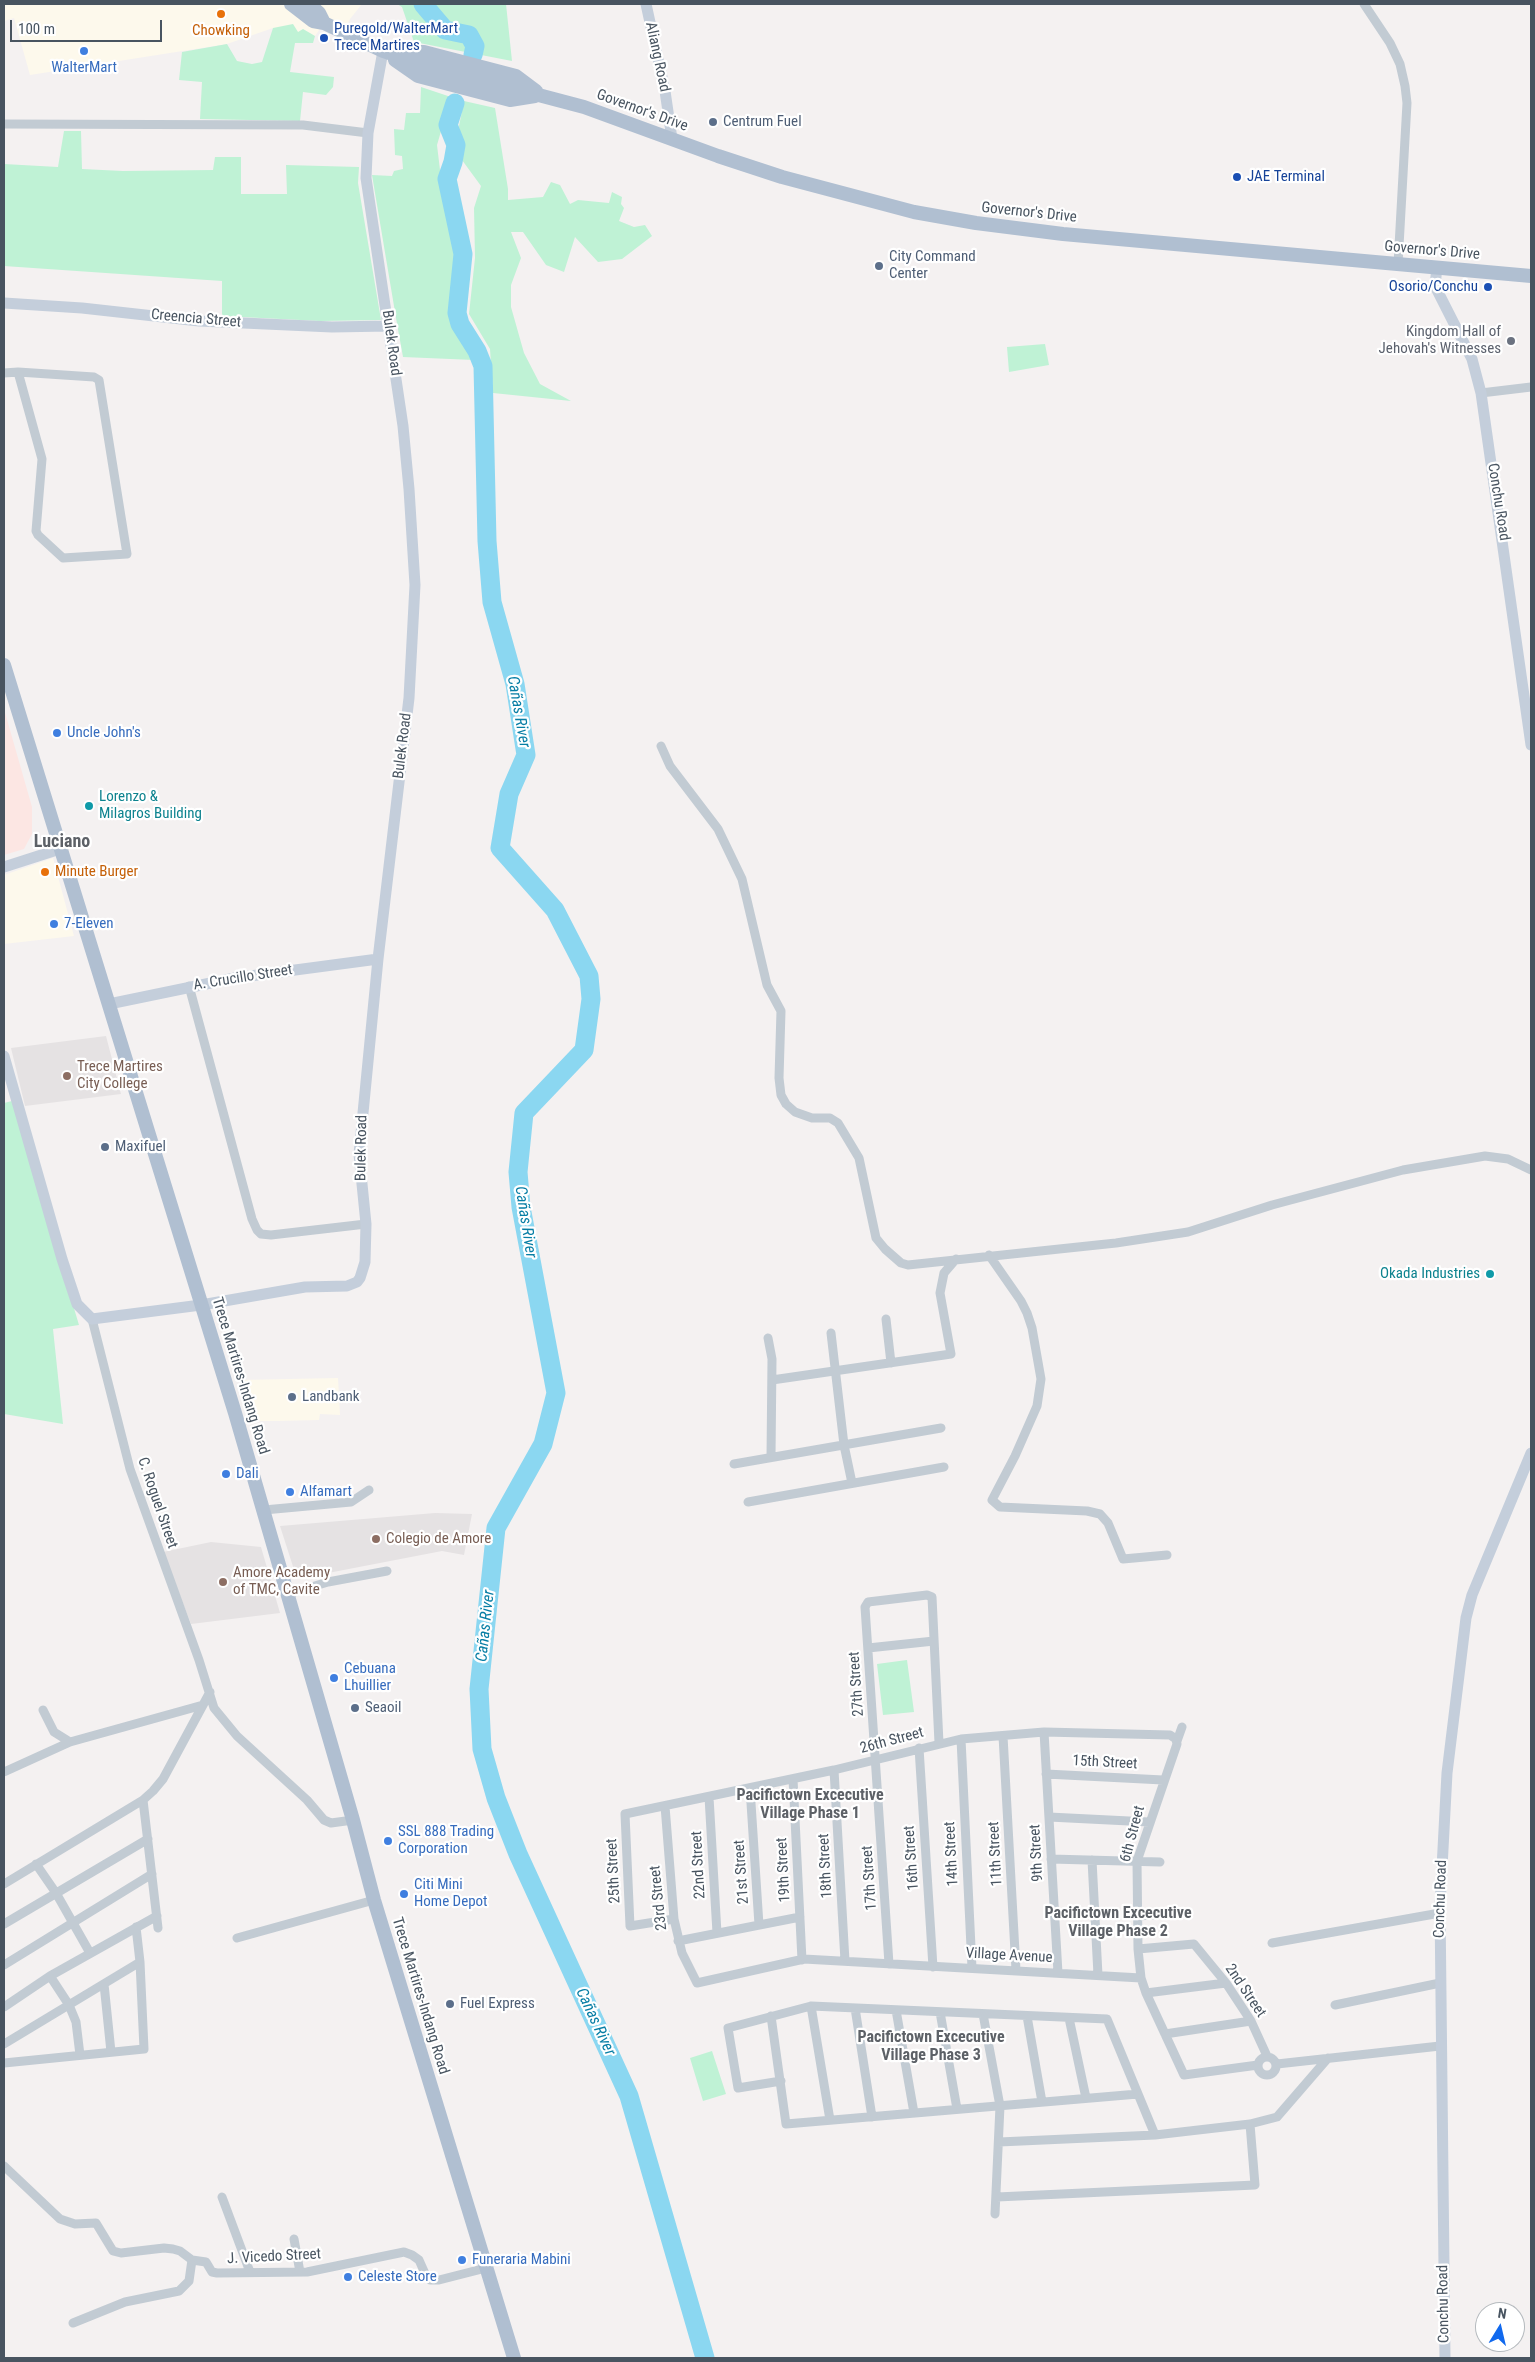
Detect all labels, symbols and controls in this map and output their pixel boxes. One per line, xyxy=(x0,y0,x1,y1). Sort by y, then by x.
marker: Chowking xyxy=(215,8,227,20)
scale bar xyxy=(12,10,165,42)
text: 100 m xyxy=(18,20,55,38)
place label: Puregold/WalterMart Trece Martires xyxy=(334,20,458,55)
street label: Aliang Road xyxy=(641,20,673,94)
place label: Chowking xyxy=(192,22,250,40)
marker: Puregold/WalterMart Trece Martires xyxy=(318,32,330,44)
marker: WalterMart xyxy=(78,45,90,57)
place label: WalterMart xyxy=(51,59,117,77)
street label: Governor's Drive xyxy=(594,86,690,136)
place label: Centrum Fuel xyxy=(723,113,802,131)
marker: Centrum Fuel xyxy=(707,116,719,128)
place label: JAE Terminal xyxy=(1247,168,1325,186)
marker: JAE Terminal xyxy=(1231,171,1243,183)
street label: Governor's Drive xyxy=(980,199,1078,227)
street label: Governor's Drive xyxy=(1383,238,1481,264)
place label: City Command Center xyxy=(889,248,976,283)
marker: City Command Center xyxy=(873,260,885,272)
place label: Osorio/Conchu xyxy=(1389,278,1478,296)
marker: Osorio/Conchu xyxy=(1482,281,1494,293)
street label: Creencia Street xyxy=(150,306,242,332)
street label: Bulek Road xyxy=(377,309,405,377)
place label: Kingdom Hall of Jehovah's Witnesses xyxy=(1379,323,1501,358)
marker: Kingdom Hall of Jehovah's Witnesses xyxy=(1505,335,1517,347)
street label: Conchu Road xyxy=(1483,462,1513,542)
water label: Cañas River xyxy=(502,675,534,749)
street label: Bulek Road xyxy=(390,712,416,780)
place label: Uncle John's xyxy=(67,724,141,742)
marker: Uncle John's xyxy=(51,727,63,739)
place label: Lorenzo & Milagros Building xyxy=(99,788,202,823)
marker: Lorenzo & Milagros Building xyxy=(83,800,95,812)
district label: Luciano xyxy=(34,831,90,853)
place label: Minute Burger xyxy=(55,863,138,881)
marker: Minute Burger xyxy=(39,866,51,878)
place label: 7-Eleven xyxy=(64,915,114,933)
marker: 7-Eleven xyxy=(48,918,60,930)
street label: A. Crucillo Street xyxy=(192,961,294,995)
place label: Trece Martires City College xyxy=(77,1058,163,1093)
marker: Trece Martires City College xyxy=(61,1070,73,1082)
street label: Bulek Road xyxy=(352,1115,372,1181)
place label: Maxifuel xyxy=(115,1138,166,1156)
marker: Maxifuel xyxy=(99,1141,111,1153)
water label: Cañas River xyxy=(510,1185,540,1259)
place label: Okada Industries xyxy=(1380,1265,1480,1283)
marker: Okada Industries xyxy=(1484,1268,1496,1280)
street label: Trece Martires-Indang Road xyxy=(208,1295,272,1457)
place label: Landbank xyxy=(302,1388,360,1406)
marker: Landbank xyxy=(286,1391,298,1403)
street label: C. Roguel Street xyxy=(133,1455,181,1551)
place label: Dali xyxy=(236,1465,259,1483)
marker: Dali xyxy=(220,1468,232,1480)
place label: Alfamart xyxy=(300,1483,352,1501)
marker: Alfamart xyxy=(284,1486,296,1498)
place label: Colegio de Amore xyxy=(386,1530,491,1548)
marker: Colegio de Amore xyxy=(370,1533,382,1545)
place label: Amore Academy of TMC, Cavite xyxy=(233,1564,330,1599)
marker: Amore Academy of TMC, Cavite xyxy=(217,1576,229,1588)
water label: Cañas River xyxy=(473,1589,499,1663)
street label: 27th Street xyxy=(846,1651,868,1717)
place label: Cebuana Lhuillier xyxy=(344,1660,396,1695)
marker: Cebuana Lhuillier xyxy=(328,1672,340,1684)
place label: Seaoil xyxy=(365,1699,401,1717)
marker: Seaoil xyxy=(349,1702,361,1714)
street label: 26th Street xyxy=(858,1724,926,1758)
street label: 15th Street xyxy=(1072,1752,1138,1774)
district label: Pacifictown Excecutive Village Phase 1 xyxy=(736,1786,884,1824)
street label: 6th Street xyxy=(1117,1804,1149,1864)
street label: 14th Street xyxy=(941,1821,963,1887)
street label: 11th Street xyxy=(985,1821,1007,1887)
place label: SSL 888 Trading Corporation xyxy=(398,1823,494,1858)
street label: 9th Street xyxy=(1027,1824,1047,1882)
street label: 16th Street xyxy=(901,1825,923,1891)
street label: 22nd Street xyxy=(688,1831,710,1899)
street label: 18th Street xyxy=(815,1833,837,1899)
marker: SSL 888 Trading Corporation xyxy=(382,1835,394,1847)
street label: 19th Street xyxy=(773,1837,795,1903)
street label: 25th Street xyxy=(603,1838,625,1904)
street label: 21st Street xyxy=(731,1839,753,1905)
street label: 17th Street xyxy=(859,1845,881,1911)
street label: Conchu Road xyxy=(1431,1860,1451,1938)
street label: 23rd Street xyxy=(647,1865,671,1931)
place label: Citi Mini Home Depot xyxy=(414,1876,488,1911)
marker: Citi Mini Home Depot xyxy=(398,1888,410,1900)
district label: Pacifictown Excecutive Village Phase 2 xyxy=(1044,1904,1192,1942)
street label: Trece Martires-Indang Road xyxy=(388,1915,452,2077)
street label: Village Avenue xyxy=(965,1945,1053,1967)
street label: 2nd Street xyxy=(1221,1961,1269,2021)
water label: Cañas River xyxy=(571,1985,619,2059)
place label: Fuel Express xyxy=(460,1995,535,2013)
marker: Fuel Express xyxy=(444,1998,456,2010)
district label: Pacifictown Excecutive Village Phase 3 xyxy=(857,2028,1005,2066)
street label: J. Vicedo Street xyxy=(227,2246,321,2268)
place label: Funeraria Mabini xyxy=(472,2251,571,2269)
marker: Funeraria Mabini xyxy=(456,2254,468,2266)
street label: Conchu Road xyxy=(1434,2265,1454,2343)
place label: Celeste Store xyxy=(358,2268,437,2286)
marker: Celeste Store xyxy=(342,2271,354,2283)
north arrow xyxy=(1475,2302,1525,2352)
text: N xyxy=(1497,2305,1508,2322)

